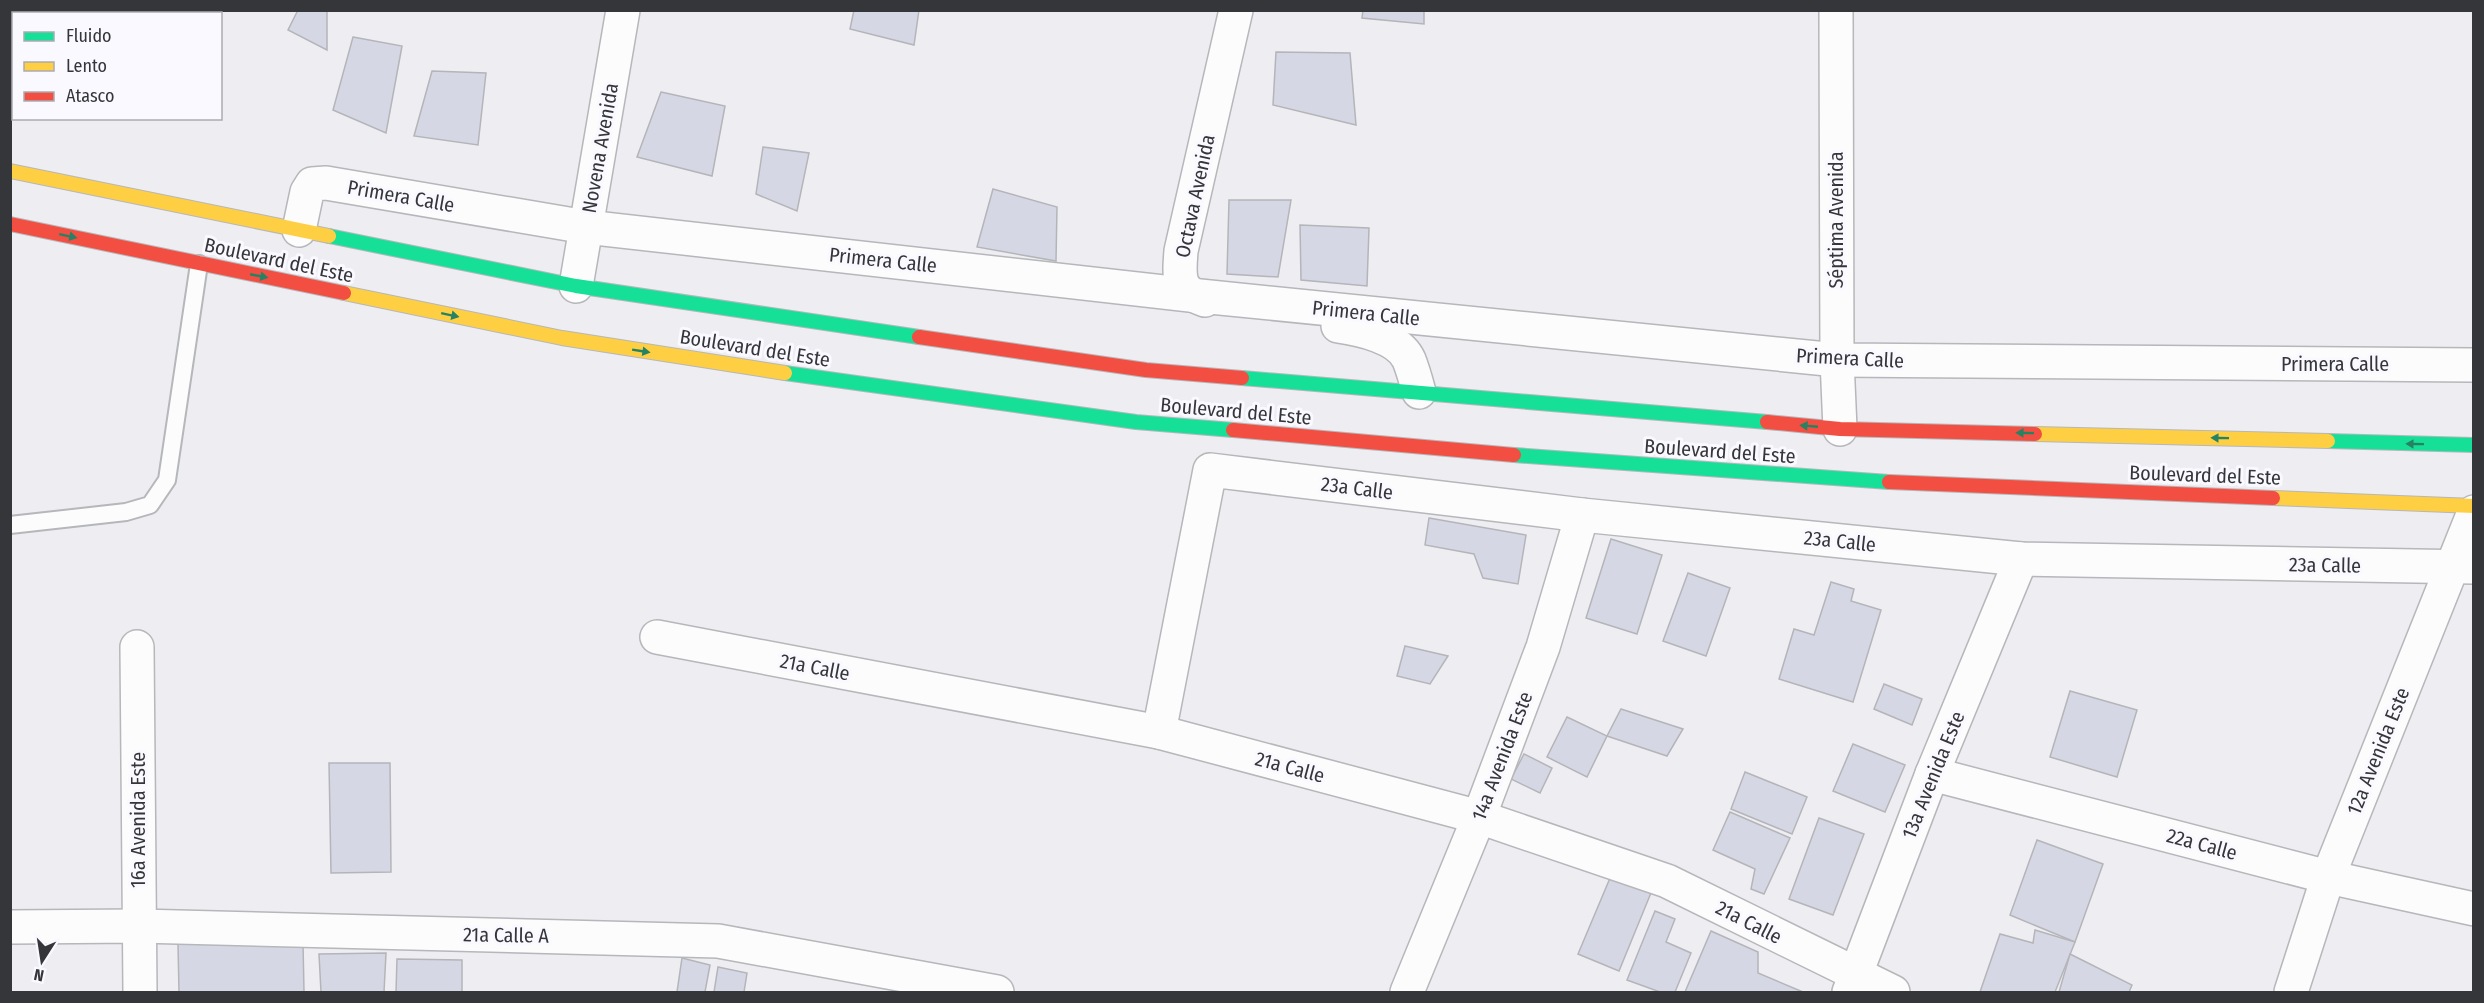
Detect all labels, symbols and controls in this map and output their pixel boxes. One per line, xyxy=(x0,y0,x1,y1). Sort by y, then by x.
legend xyxy=(12,12,222,120)
text: Fluido xyxy=(66,25,112,47)
text: Lento xyxy=(66,55,107,77)
street label: Novena Avenida xyxy=(577,81,623,215)
text: Atasco xyxy=(66,85,114,107)
street label: Octava Avenida xyxy=(1170,132,1220,260)
street label: Séptima Avenida xyxy=(1824,151,1848,289)
street label: Primera Calle xyxy=(346,175,456,217)
one-way arrow xyxy=(58,232,77,242)
street label: Boulevard del Este xyxy=(202,232,356,288)
street label: Primera Calle xyxy=(828,242,938,278)
one-way arrow xyxy=(249,272,268,281)
street label: Primera Calle xyxy=(1311,295,1421,331)
one-way arrow xyxy=(440,311,459,320)
street label: Boulevard del Este xyxy=(678,324,832,372)
street label: Primera Calle xyxy=(1795,343,1905,373)
one-way arrow xyxy=(632,346,651,355)
street label: Primera Calle xyxy=(2281,352,2389,376)
street label: Boulevard del Este xyxy=(1159,392,1313,430)
one-way arrow xyxy=(1800,421,1819,431)
one-way arrow xyxy=(2016,429,2035,438)
street label: Boulevard del Este xyxy=(1644,434,1796,468)
one-way arrow xyxy=(2211,434,2230,443)
one-way arrow xyxy=(2406,439,2425,448)
street label: Boulevard del Este xyxy=(2129,460,2281,490)
street label: 23a Calle xyxy=(1320,472,1394,504)
street label: 23a Calle xyxy=(1803,525,1877,557)
street label: 23a Calle xyxy=(2289,552,2361,578)
street label: 21a Calle xyxy=(778,648,852,686)
street label: 12a Avenida Este xyxy=(2342,684,2414,818)
street label: 14a Avenida Este xyxy=(1466,688,1538,824)
street label: 13a Avenida Este xyxy=(1897,708,1969,842)
street label: 21a Calle xyxy=(1253,746,1327,788)
street label: 16a Avenida Este xyxy=(126,752,150,888)
street label: 22a Calle xyxy=(2164,823,2240,865)
street label: 21a Calle xyxy=(1712,895,1786,949)
street label: 21a Calle A xyxy=(463,922,550,948)
north arrow xyxy=(12,931,72,991)
text: N xyxy=(32,965,46,985)

